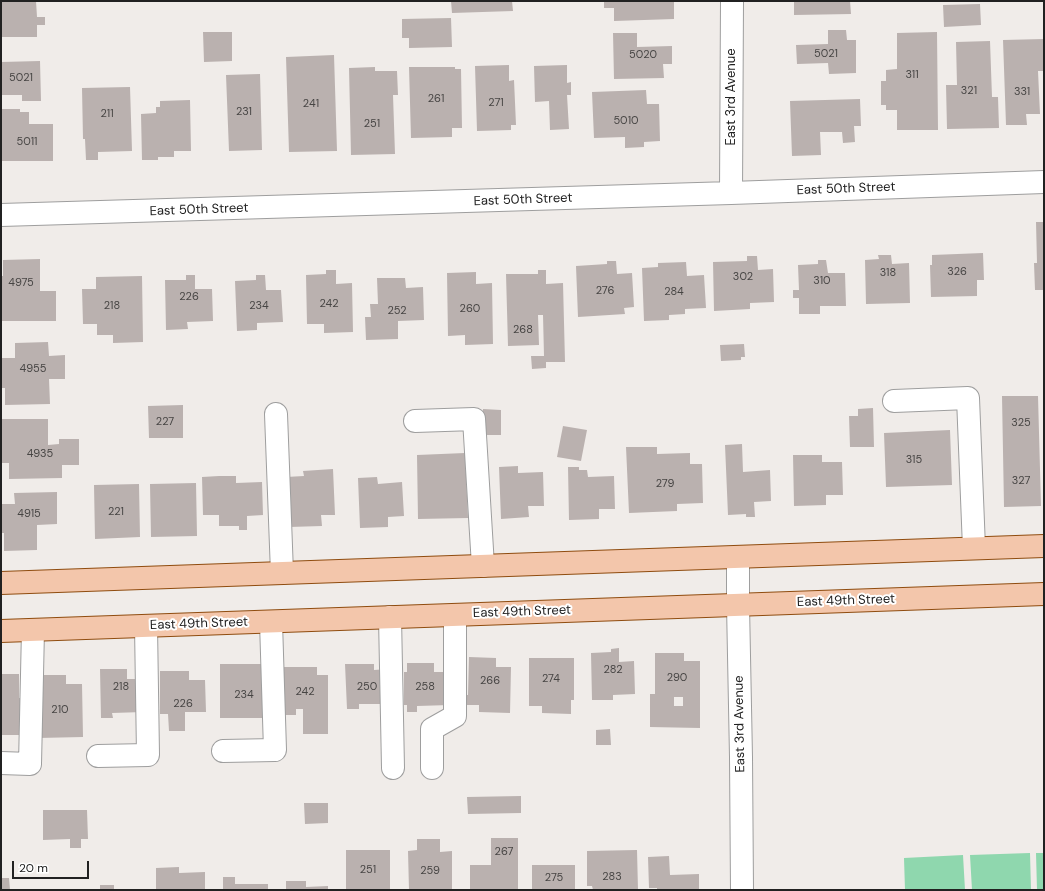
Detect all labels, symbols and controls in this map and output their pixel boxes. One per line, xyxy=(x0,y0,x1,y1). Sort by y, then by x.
house number: 5021 xyxy=(814,47,838,61)
house number: 5020 xyxy=(629,48,657,62)
street label: East 3rd Avenue xyxy=(724,48,740,146)
house number: 311 xyxy=(905,68,919,82)
house number: 5021 xyxy=(9,71,33,85)
house number: 321 xyxy=(961,84,977,98)
house number: 331 xyxy=(1014,85,1030,99)
house number: 261 xyxy=(428,92,444,106)
house number: 271 xyxy=(488,96,504,110)
house number: 241 xyxy=(303,97,319,111)
house number: 231 xyxy=(236,105,252,119)
house number: 211 xyxy=(100,107,114,121)
house number: 5010 xyxy=(613,114,639,128)
house number: 251 xyxy=(364,117,380,131)
house number: 5011 xyxy=(16,135,38,149)
street label: East 50th Street xyxy=(796,179,896,199)
street label: East 50th Street xyxy=(473,190,573,210)
street label: East 50th Street xyxy=(149,200,249,220)
house number: 326 xyxy=(947,265,967,279)
house number: 318 xyxy=(880,266,896,280)
house number: 302 xyxy=(733,270,753,284)
house number: 310 xyxy=(813,274,831,288)
house number: 4975 xyxy=(8,276,34,290)
house number: 276 xyxy=(596,284,614,298)
house number: 284 xyxy=(664,285,684,299)
house number: 226 xyxy=(179,290,199,304)
house number: 242 xyxy=(319,297,339,311)
house number: 218 xyxy=(104,299,120,313)
house number: 234 xyxy=(249,299,269,313)
house number: 260 xyxy=(460,302,480,316)
house number: 252 xyxy=(387,304,407,318)
house number: 268 xyxy=(513,323,533,337)
house number: 4955 xyxy=(19,362,47,376)
house number: 227 xyxy=(156,415,174,429)
house number: 325 xyxy=(1011,416,1031,430)
house number: 4935 xyxy=(27,447,53,461)
house number: 315 xyxy=(906,453,922,467)
house number: 327 xyxy=(1012,474,1030,488)
house number: 279 xyxy=(656,477,674,491)
house number: 221 xyxy=(108,505,124,519)
house number: 4915 xyxy=(17,507,41,521)
street label: East 49th Street xyxy=(797,591,895,611)
street label: East 49th Street xyxy=(473,602,571,622)
street label: East 49th Street xyxy=(150,614,248,634)
house number: 282 xyxy=(604,663,622,677)
house number: 290 xyxy=(667,671,687,685)
house number: 274 xyxy=(542,672,560,686)
house number: 266 xyxy=(480,674,500,688)
street label: East 3rd Avenue xyxy=(731,675,749,773)
house number: 218 xyxy=(113,680,129,694)
house number: 250 xyxy=(357,680,377,694)
house number: 258 xyxy=(415,680,435,694)
house number: 242 xyxy=(295,685,315,699)
house number: 234 xyxy=(234,688,254,702)
house number: 226 xyxy=(173,697,193,711)
house number: 210 xyxy=(51,703,69,717)
house number: 267 xyxy=(495,845,513,859)
scale bar xyxy=(14,853,91,879)
text: 20 m xyxy=(19,860,48,876)
house number: 251 xyxy=(360,863,376,877)
house number: 259 xyxy=(420,864,440,878)
house number: 283 xyxy=(602,870,622,884)
house number: 275 xyxy=(545,871,563,885)

